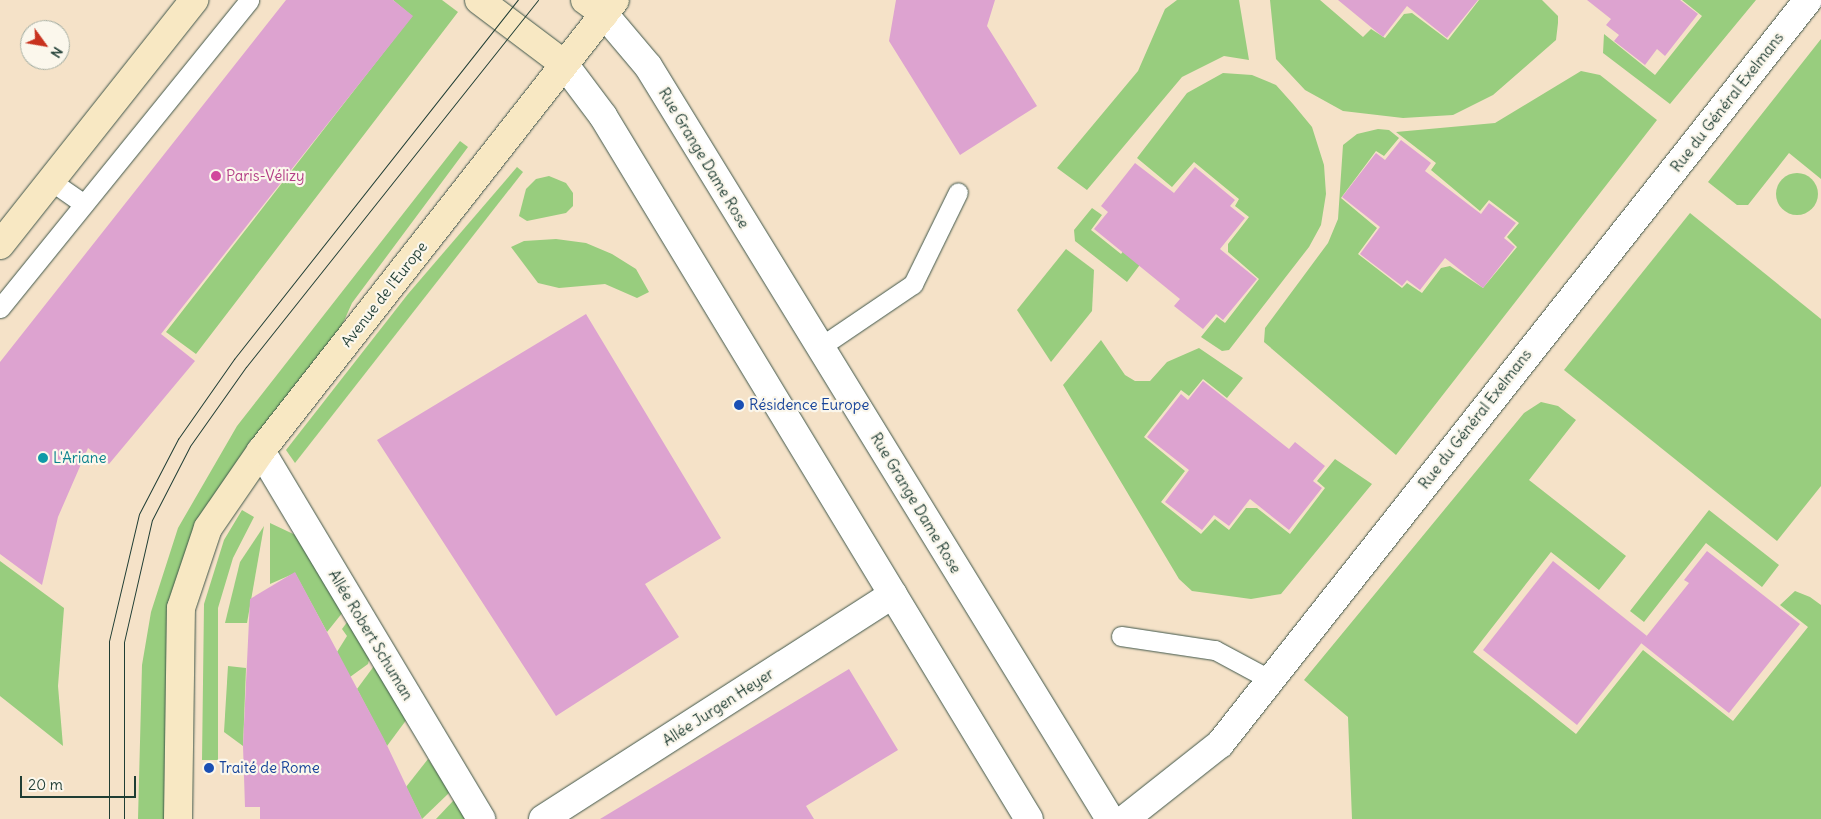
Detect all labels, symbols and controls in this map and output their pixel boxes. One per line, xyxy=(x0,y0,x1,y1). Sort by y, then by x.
north arrow xyxy=(20,20,70,70)
street label: Rue du Général Exelmans xyxy=(1667,29,1787,175)
text: N xyxy=(47,44,67,61)
street label: Rue Grange Dame Rose xyxy=(655,85,753,231)
place label: Paris-Vélizy xyxy=(226,167,305,185)
marker: Paris-Vélizy xyxy=(210,170,222,182)
street label: Avenue de l'Europe xyxy=(337,238,431,350)
street label: Rue du Général Exelmans xyxy=(1415,346,1535,492)
place label: Résidence Europe xyxy=(749,396,869,414)
marker: Résidence Europe xyxy=(733,399,745,411)
street label: Rue Grange Dame Rose xyxy=(867,430,965,576)
place label: L'Ariane xyxy=(53,449,107,467)
marker: L'Ariane xyxy=(37,452,49,464)
street label: Allée Robert Schuman xyxy=(325,567,417,703)
street label: Allée Jurgen Heyer xyxy=(659,664,777,750)
place label: Traité de Rome xyxy=(219,759,320,777)
marker: Traité de Rome xyxy=(203,762,215,774)
scale bar xyxy=(22,766,139,798)
text: 20 m xyxy=(28,775,63,794)

